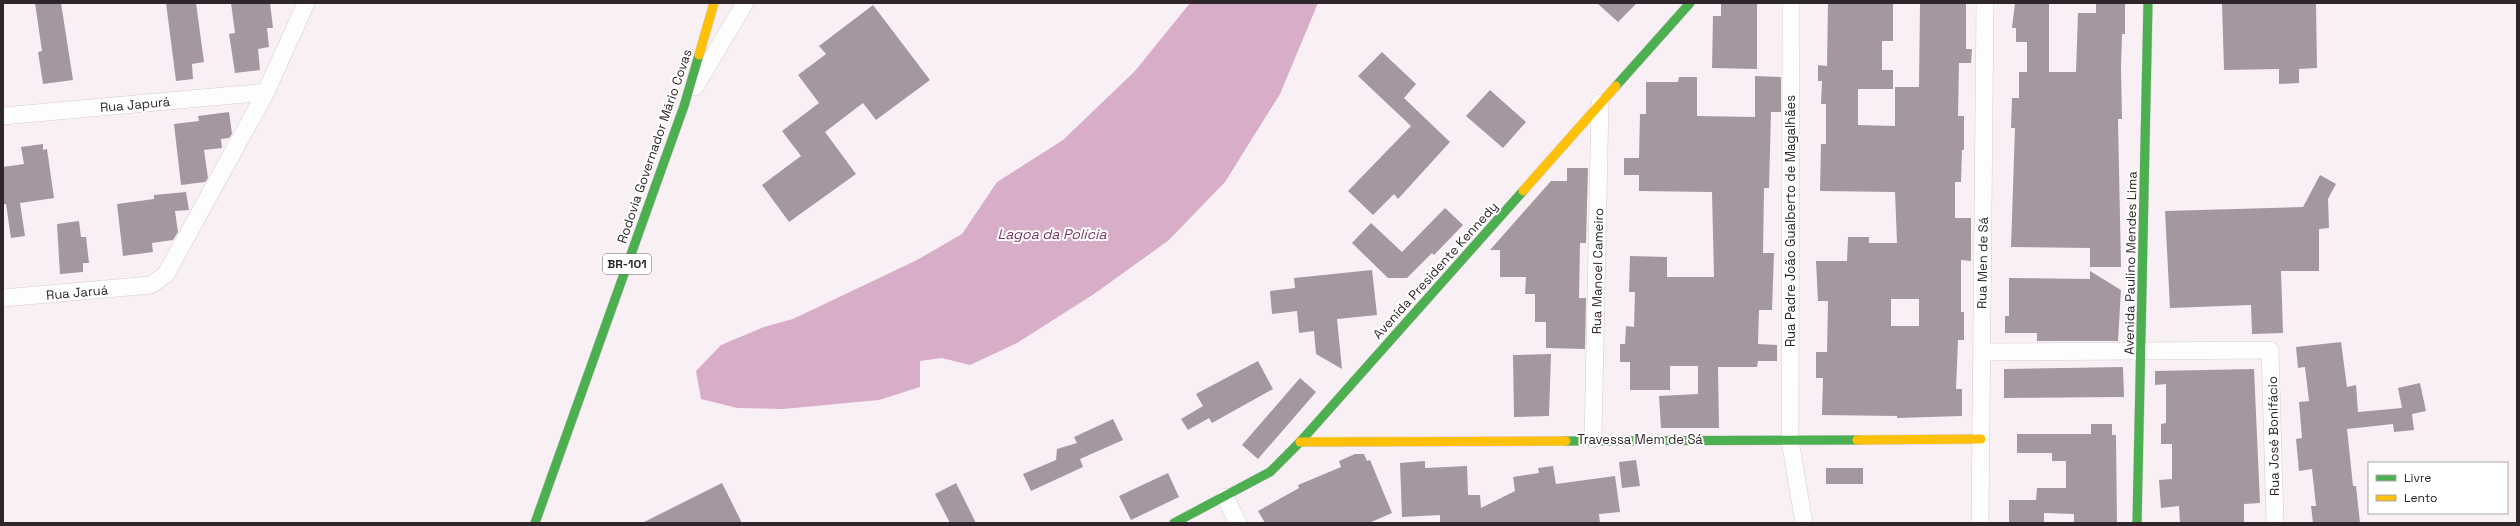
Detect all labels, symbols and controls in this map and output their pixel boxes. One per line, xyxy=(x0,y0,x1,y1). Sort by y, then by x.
street label: Rodovia Governador Mário Covas xyxy=(613,47,696,246)
street label: Rua Japurá xyxy=(99,93,171,116)
street label: Rua Padre João Gualberto de Magalhães xyxy=(1782,95,1799,347)
street label: Avenida Paulino Mendes Lima xyxy=(2120,171,2141,355)
street label: Avenida Presidente Kennedy xyxy=(1369,198,1502,343)
street label: Rua Manoel Cameiro xyxy=(1588,208,1607,334)
street label: Rua Men de Sá xyxy=(1973,216,1992,309)
water label: Lagoa da Polícia xyxy=(997,225,1107,243)
road number: BR-101 xyxy=(603,254,651,274)
street label: Rua Jaruá xyxy=(45,281,109,304)
street label: Rua José Bonifácio xyxy=(2264,376,2283,496)
street label: Travessa Mem de Sá xyxy=(1577,431,1703,448)
legend xyxy=(2368,462,2508,514)
text: Livre xyxy=(2404,470,2431,486)
text: Lento xyxy=(2404,490,2438,506)

